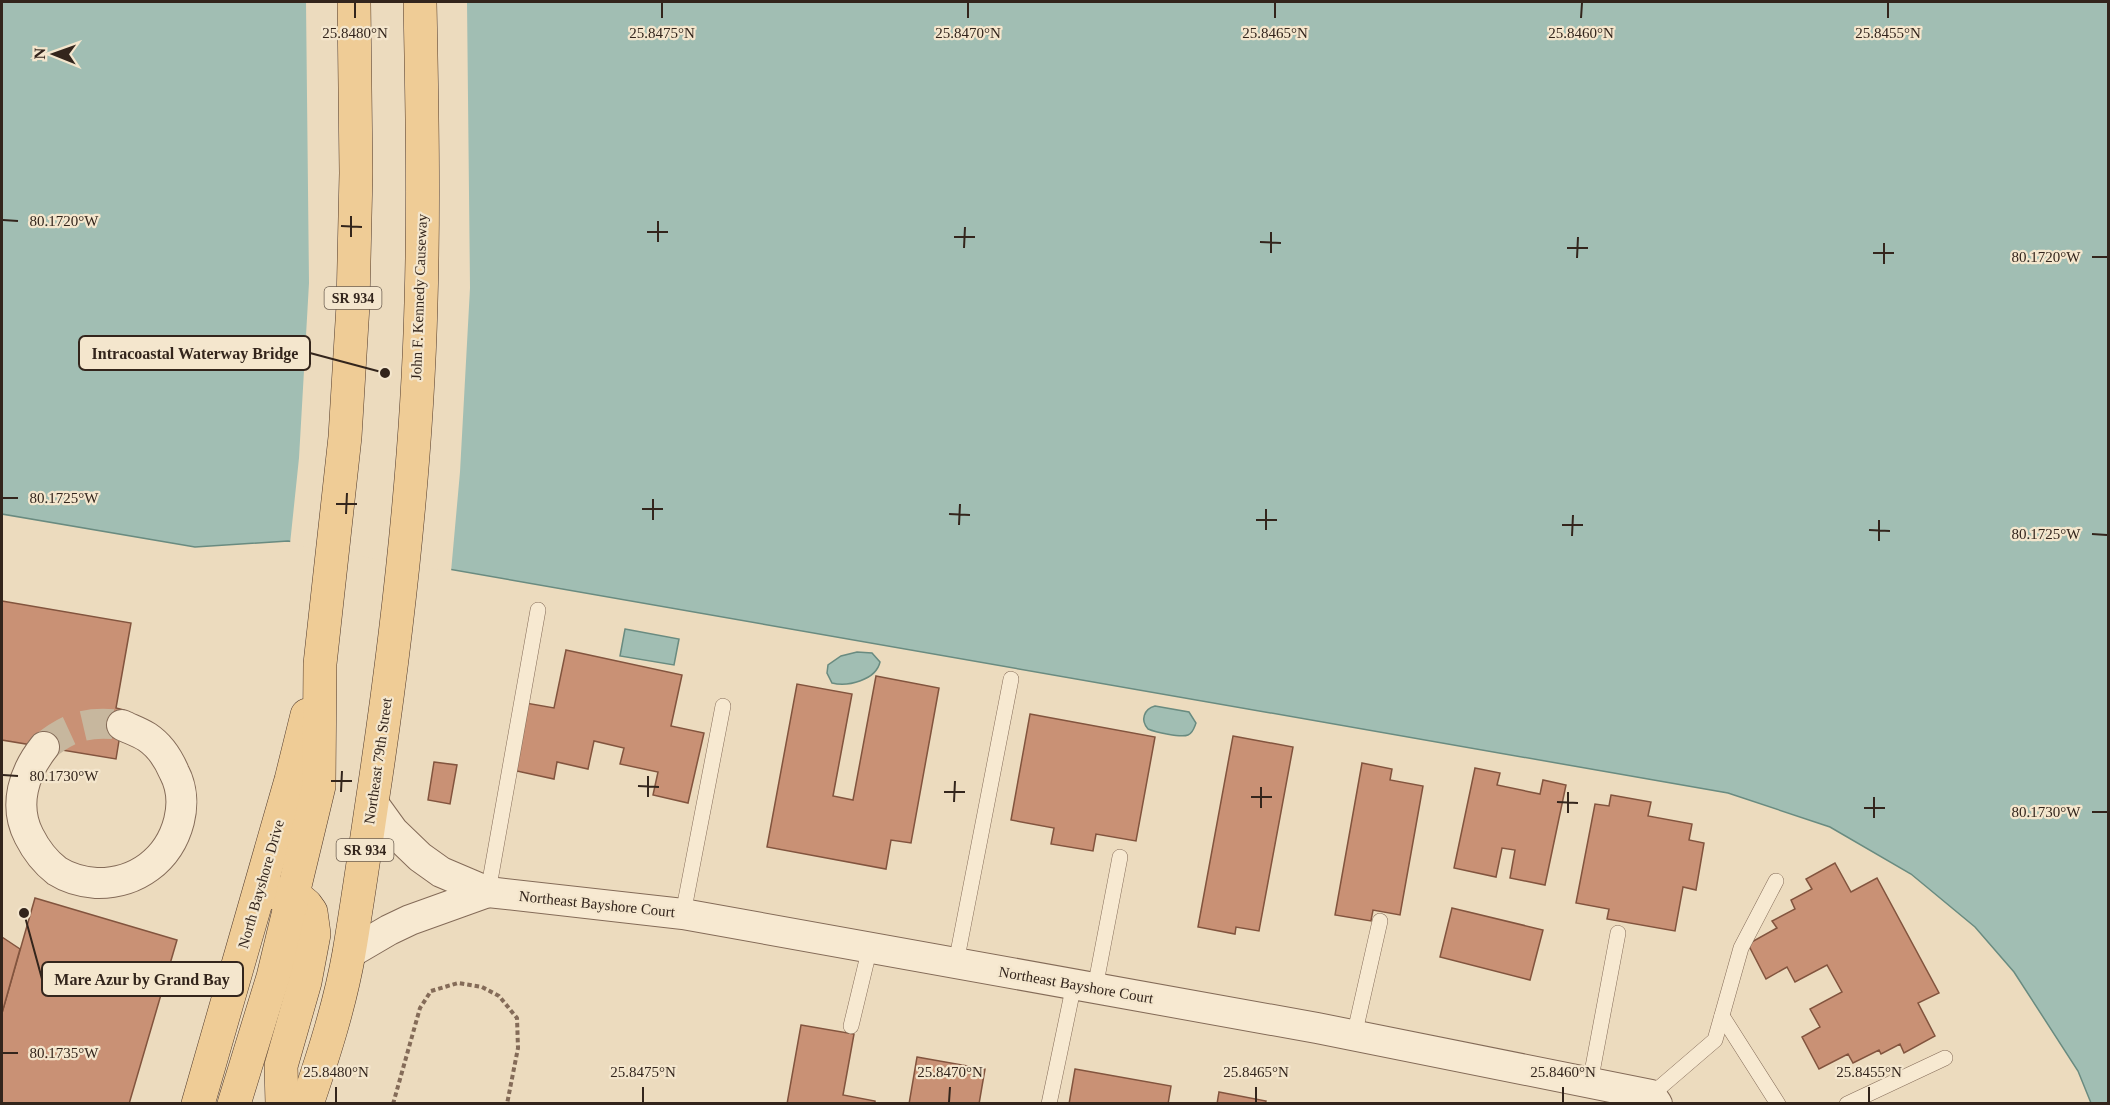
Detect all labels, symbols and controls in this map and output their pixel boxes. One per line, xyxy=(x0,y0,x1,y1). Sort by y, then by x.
north arrow xyxy=(24,24,84,84)
text: 25.8480°N xyxy=(322,25,388,41)
text: 25.8475°N xyxy=(629,25,695,41)
text: 25.8470°N xyxy=(935,25,1001,41)
text: 25.8465°N xyxy=(1242,25,1308,41)
text: 25.8460°N xyxy=(1548,25,1614,41)
text: 25.8455°N xyxy=(1855,25,1921,41)
text: N xyxy=(31,47,48,60)
text: 80.1720°W xyxy=(30,213,99,229)
street label: John F. Kennedy Causeway xyxy=(408,213,430,380)
text: 80.1720°W xyxy=(2012,249,2081,265)
road number: SR 934 xyxy=(324,287,382,309)
callout: Intracoastal Waterway Bridge xyxy=(79,336,310,370)
text: Intracoastal Waterway Bridge xyxy=(92,345,298,363)
text: 80.1725°W xyxy=(30,490,99,506)
text: 80.1725°W xyxy=(2012,526,2081,542)
street label: Northeast 79th Street xyxy=(361,696,395,825)
text: 80.1730°W xyxy=(30,768,99,784)
text: 80.1730°W xyxy=(2012,804,2081,820)
street label: North Bayshore Drive xyxy=(235,817,287,950)
road number: SR 934 xyxy=(336,839,394,861)
street label: Northeast Bayshore Court xyxy=(518,888,677,920)
callout: Mare Azur by Grand Bay xyxy=(42,962,243,996)
street label: Northeast Bayshore Court xyxy=(997,964,1155,1007)
text: Mare Azur by Grand Bay xyxy=(54,971,230,989)
text: 80.1735°W xyxy=(30,1045,99,1061)
text: 25.8480°N xyxy=(303,1064,369,1080)
text: 25.8475°N xyxy=(610,1064,676,1080)
text: 25.8470°N xyxy=(917,1064,983,1080)
text: 25.8465°N xyxy=(1223,1064,1289,1080)
text: 25.8460°N xyxy=(1530,1064,1596,1080)
text: 25.8455°N xyxy=(1836,1064,1902,1080)

